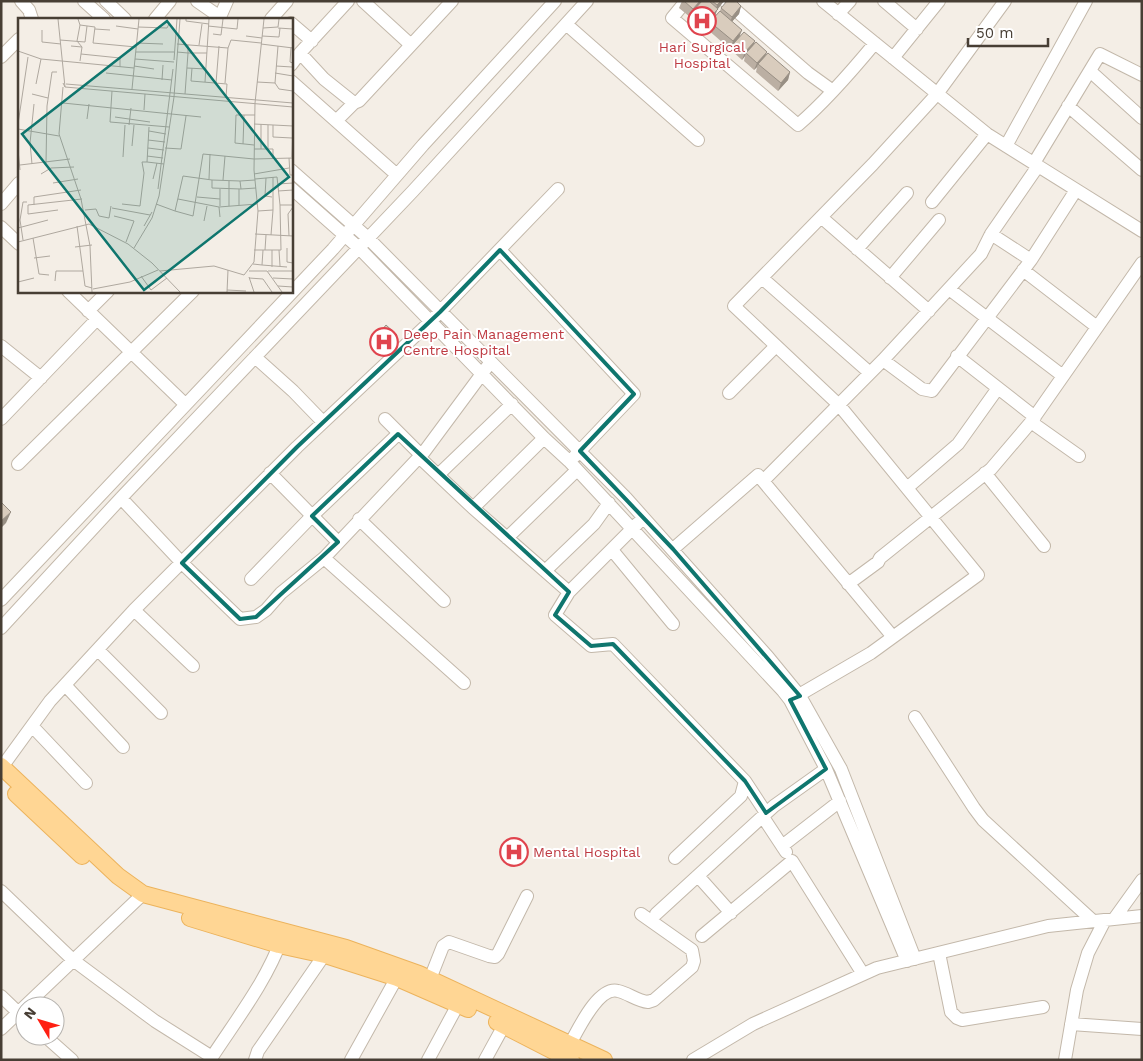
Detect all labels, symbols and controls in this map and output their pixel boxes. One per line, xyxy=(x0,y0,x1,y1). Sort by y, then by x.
hospital icon: Hari Surgical Hospital xyxy=(687,6,717,36)
scale bar xyxy=(968,15,1048,47)
inset map xyxy=(18,18,292,292)
text: 50 m xyxy=(976,24,1013,42)
place label: Hari Surgical Hospital xyxy=(659,39,746,71)
place label: Deep Pain Management Centre Hospital xyxy=(403,326,564,358)
hospital icon: Deep Pain Management Centre Hospital xyxy=(369,327,399,357)
hospital icon: Mental Hospital xyxy=(499,837,529,867)
place label: Mental Hospital xyxy=(533,844,641,860)
north arrow xyxy=(15,996,65,1046)
text: N xyxy=(20,1004,39,1022)

